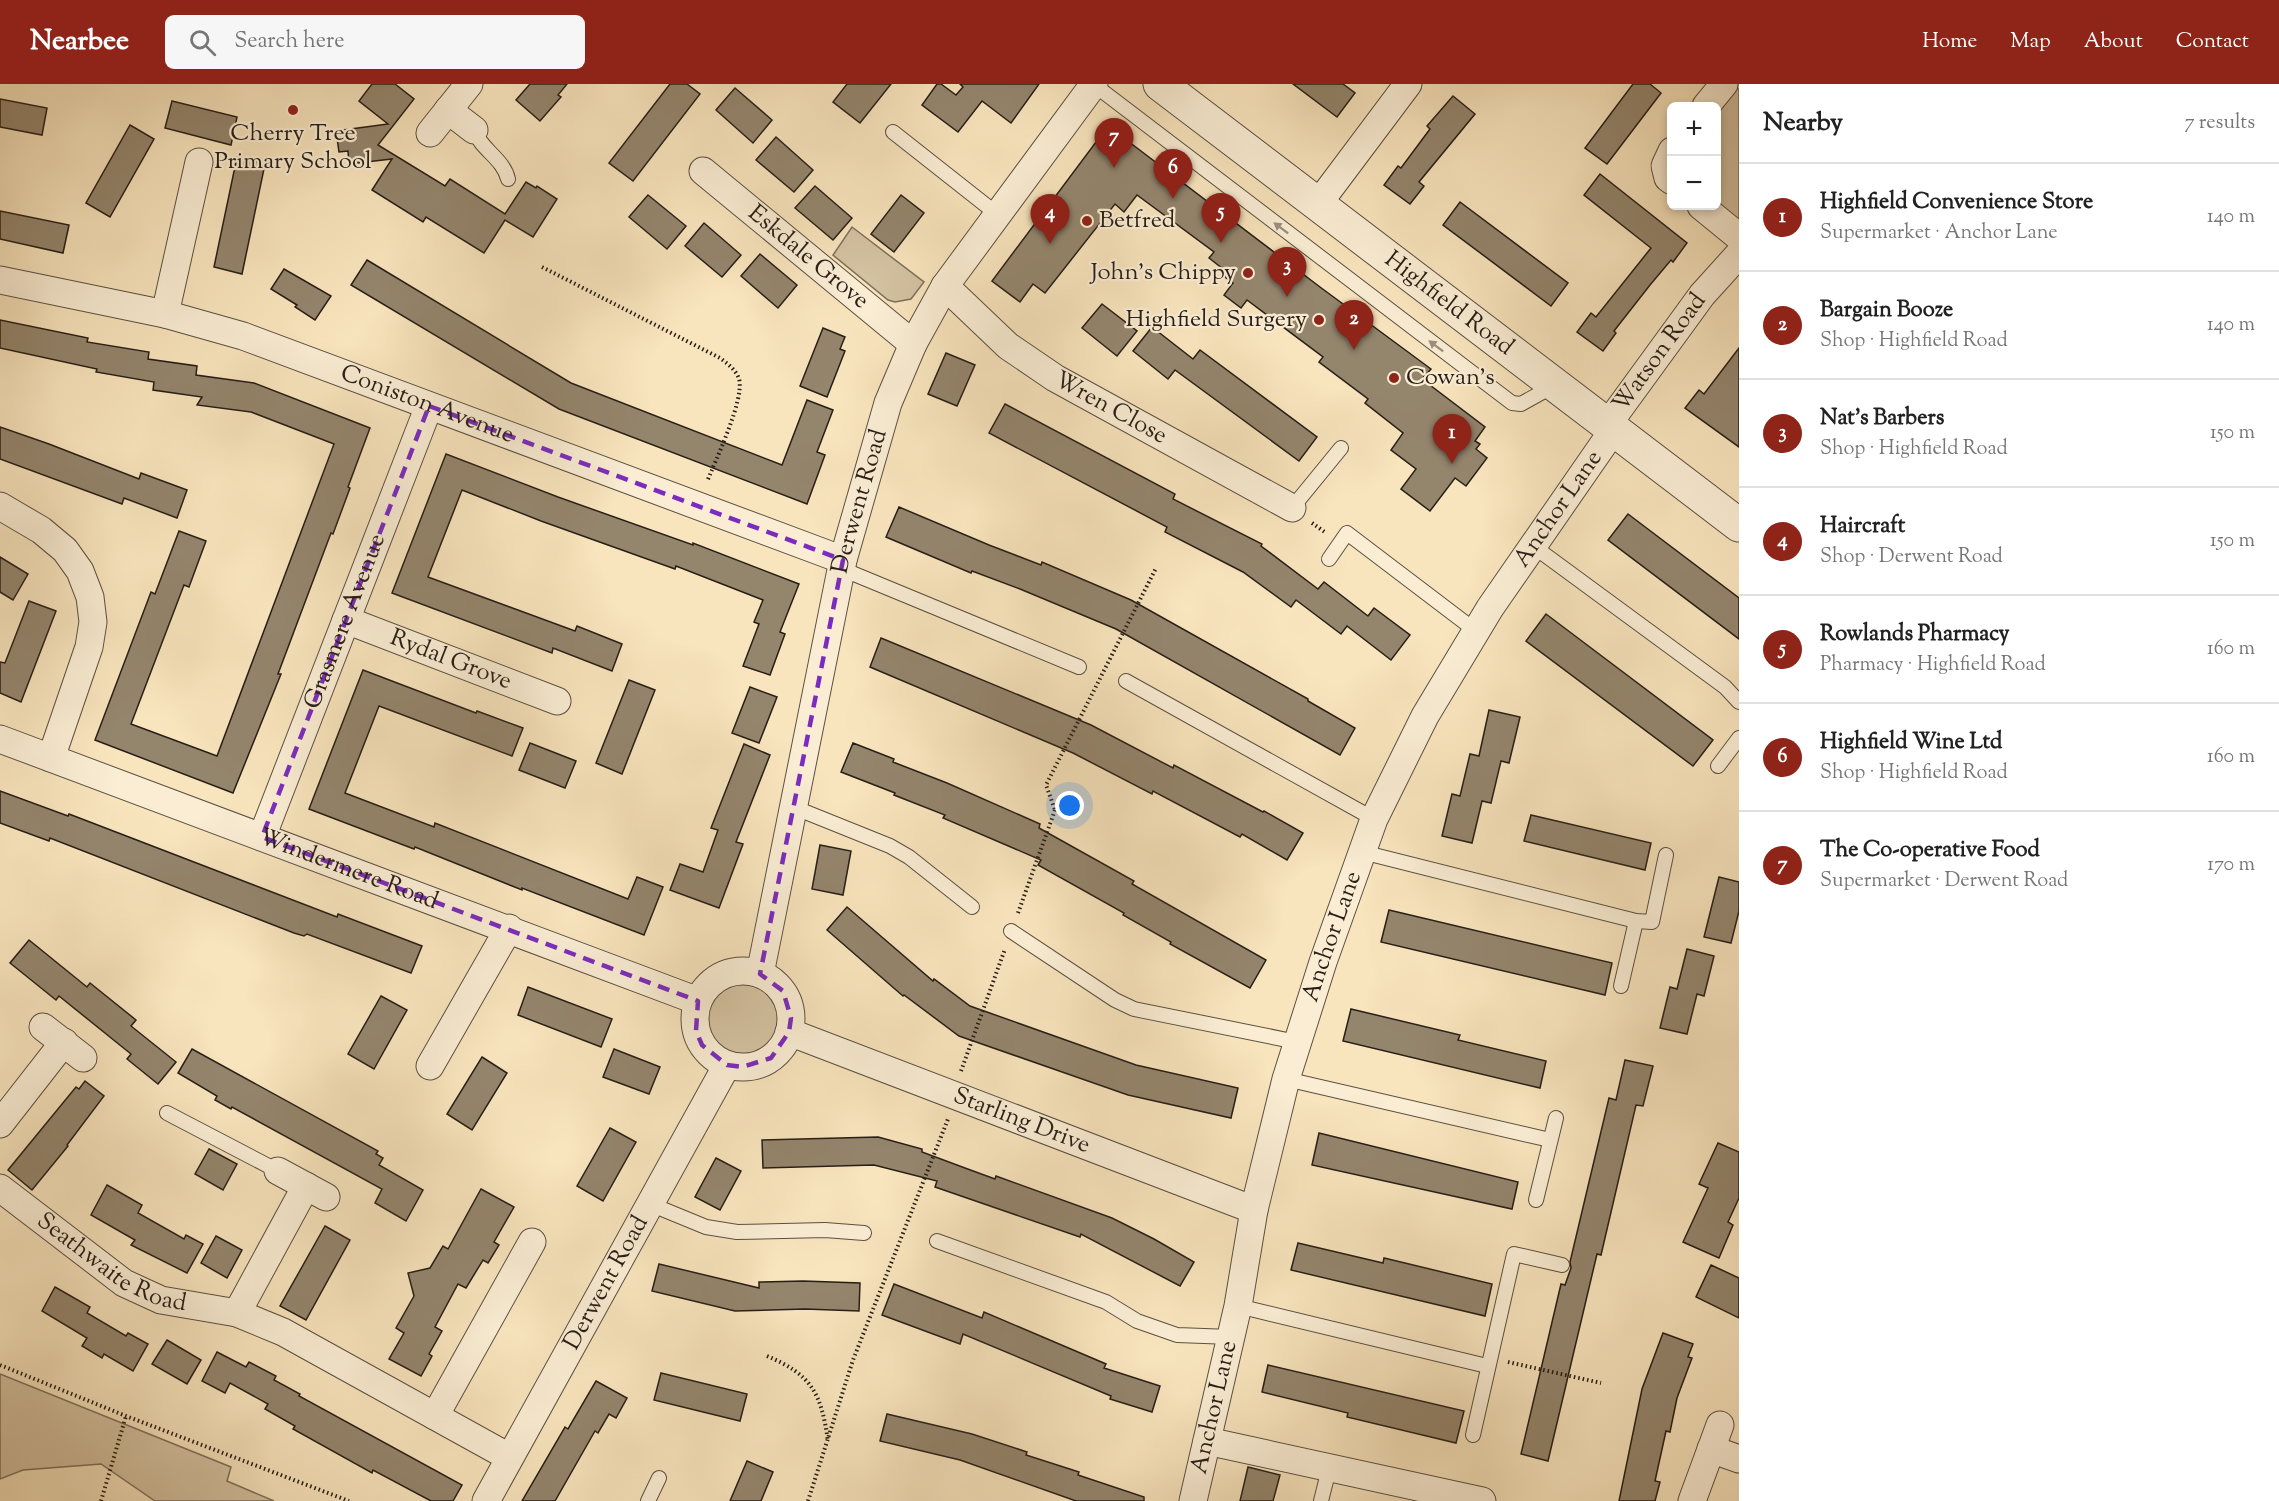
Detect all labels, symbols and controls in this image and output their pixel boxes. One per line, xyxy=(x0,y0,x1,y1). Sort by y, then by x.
search box xyxy=(165,15,585,69)
text: Nearbee xyxy=(30,22,129,62)
icon: search xyxy=(186,26,219,59)
text: Search here xyxy=(234,26,345,58)
text: Home xyxy=(1922,27,1977,57)
text: Map xyxy=(2010,27,2051,57)
text: About xyxy=(2084,27,2143,57)
text: Contact xyxy=(2176,27,2249,57)
map controls xyxy=(1667,102,1721,210)
button: + xyxy=(1667,102,1721,156)
marker: Cherry Tree Primary School xyxy=(286,103,300,117)
text: Nearby xyxy=(1763,105,1843,142)
text: 7 results xyxy=(2184,109,2255,138)
place label: Cherry Tree Primary School xyxy=(214,117,372,179)
pin: 7 xyxy=(1094,118,1134,168)
pin: 6 xyxy=(1154,150,1192,199)
button: − xyxy=(1667,156,1721,210)
text: Highfield Convenience Store xyxy=(1820,187,2093,219)
pin: 4 xyxy=(1030,194,1070,244)
pin: 5 xyxy=(1202,194,1240,243)
street label: Eskdale Grove xyxy=(740,197,876,318)
text: 1 xyxy=(1779,203,1786,232)
text: 140 m xyxy=(2207,203,2255,232)
place label: Betfred xyxy=(1099,204,1176,238)
marker: Betfred xyxy=(1080,214,1094,228)
text: Supermarket · Anchor Lane xyxy=(1820,219,2058,248)
one-way arrow xyxy=(1274,222,1289,234)
street label: Highfield Road xyxy=(1377,244,1521,365)
pin: 3 xyxy=(1268,248,1306,297)
place label: John's Chippy xyxy=(1088,256,1236,290)
marker: John's Chippy xyxy=(1241,266,1255,280)
street label: Watson Road xyxy=(1605,286,1715,420)
text: Bargain Booze xyxy=(1820,295,1953,327)
pin: 2 xyxy=(1334,300,1374,350)
place label: Highfield Surgery xyxy=(1125,303,1307,337)
text: 2 xyxy=(1778,311,1787,340)
text: 140 m xyxy=(2207,311,2255,340)
marker: Highfield Surgery xyxy=(1312,313,1326,327)
text: Shop · Highfield Road xyxy=(1820,327,2008,356)
one-way arrow xyxy=(1429,340,1444,352)
street label: Coniston Avenue xyxy=(335,357,519,453)
place label: Cowan's xyxy=(1406,361,1495,395)
street label: Wren Close xyxy=(1048,364,1173,453)
marker: Cowan's xyxy=(1387,371,1401,385)
text: Nat's Barbers xyxy=(1820,403,1944,435)
pin: 1 xyxy=(1432,414,1472,464)
text: 3 xyxy=(1778,419,1787,448)
text: 150 m xyxy=(2210,419,2255,448)
street label: Derwent Road xyxy=(824,425,897,577)
text: Shop · Highfield Road xyxy=(1820,435,2008,464)
street label: Anchor Lane xyxy=(1506,444,1611,575)
text: Haircraft xyxy=(1820,511,1905,543)
text: 4 xyxy=(1777,527,1788,556)
text: 150 m xyxy=(2210,527,2255,556)
street label: Grasmere Avenue xyxy=(296,529,395,714)
text: Shop · Derwent Road xyxy=(1820,543,2003,572)
text: Rowlands Pharmacy xyxy=(1820,619,2009,651)
street label: Rydal Grove xyxy=(385,621,516,699)
text: 5 xyxy=(1779,635,1786,664)
text: 160 m xyxy=(2207,635,2255,664)
text: Pharmacy · Highfield Road xyxy=(1820,651,2046,680)
text: Highfield Wine Ltd xyxy=(1820,727,2003,759)
text: 6 xyxy=(1778,743,1787,772)
text: 160 m xyxy=(2207,743,2255,772)
text: Shop · Highfield Road xyxy=(1820,759,2008,788)
your location xyxy=(1055,791,1084,820)
street label: Windermere Road xyxy=(254,820,443,919)
text: The Co-operative Food xyxy=(1820,835,2040,867)
text: 7 xyxy=(1777,851,1788,880)
text: 170 m xyxy=(2207,851,2255,880)
street label: Anchor Lane xyxy=(1294,867,1371,1006)
text: Supermarket · Derwent Road xyxy=(1820,867,2068,896)
street label: Starling Drive xyxy=(948,1079,1095,1163)
street label: Seathwaite Road xyxy=(29,1205,189,1321)
street label: Derwent Road xyxy=(556,1209,658,1356)
street label: Anchor Lane xyxy=(1183,1337,1246,1478)

